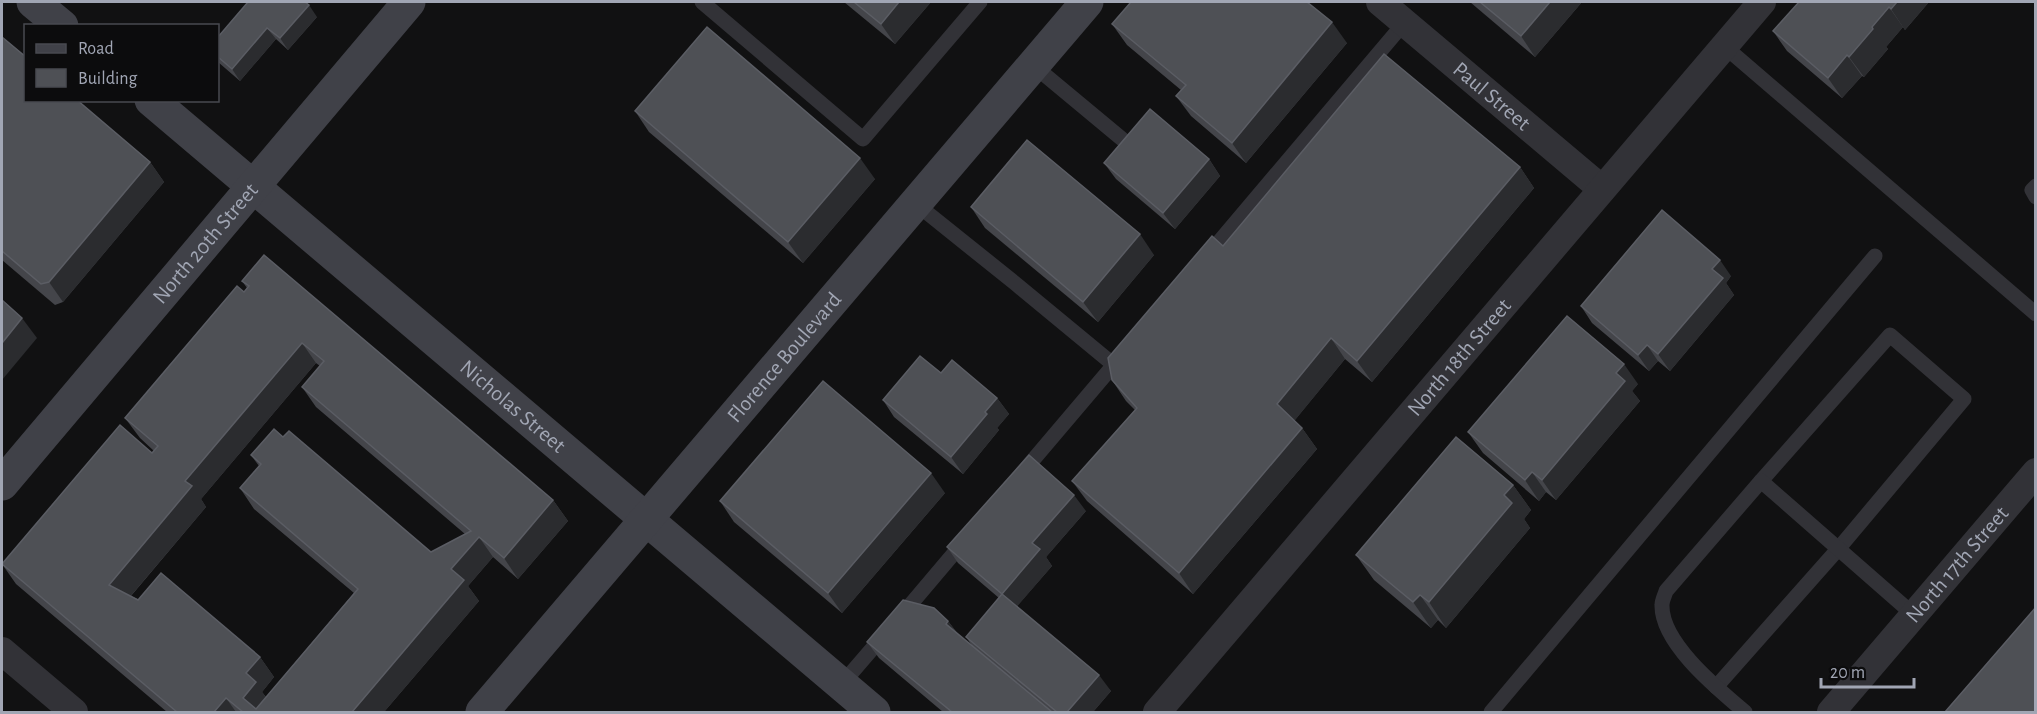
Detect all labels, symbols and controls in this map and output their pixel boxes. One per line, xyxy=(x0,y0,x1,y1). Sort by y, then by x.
legend xyxy=(24,24,219,102)
text: Road xyxy=(78,40,114,58)
street label: Paul Street xyxy=(1449,58,1534,135)
text: Building xyxy=(78,70,138,88)
street label: North 20th Street xyxy=(148,179,262,308)
street label: Florence Boulevard xyxy=(723,288,846,427)
street label: North 18th Street xyxy=(1403,294,1515,420)
street label: Nicholas Street xyxy=(456,356,570,457)
street label: North 17th Street xyxy=(1901,502,2013,627)
scale bar xyxy=(1821,651,1914,689)
text: 20 m xyxy=(1830,664,1865,682)

